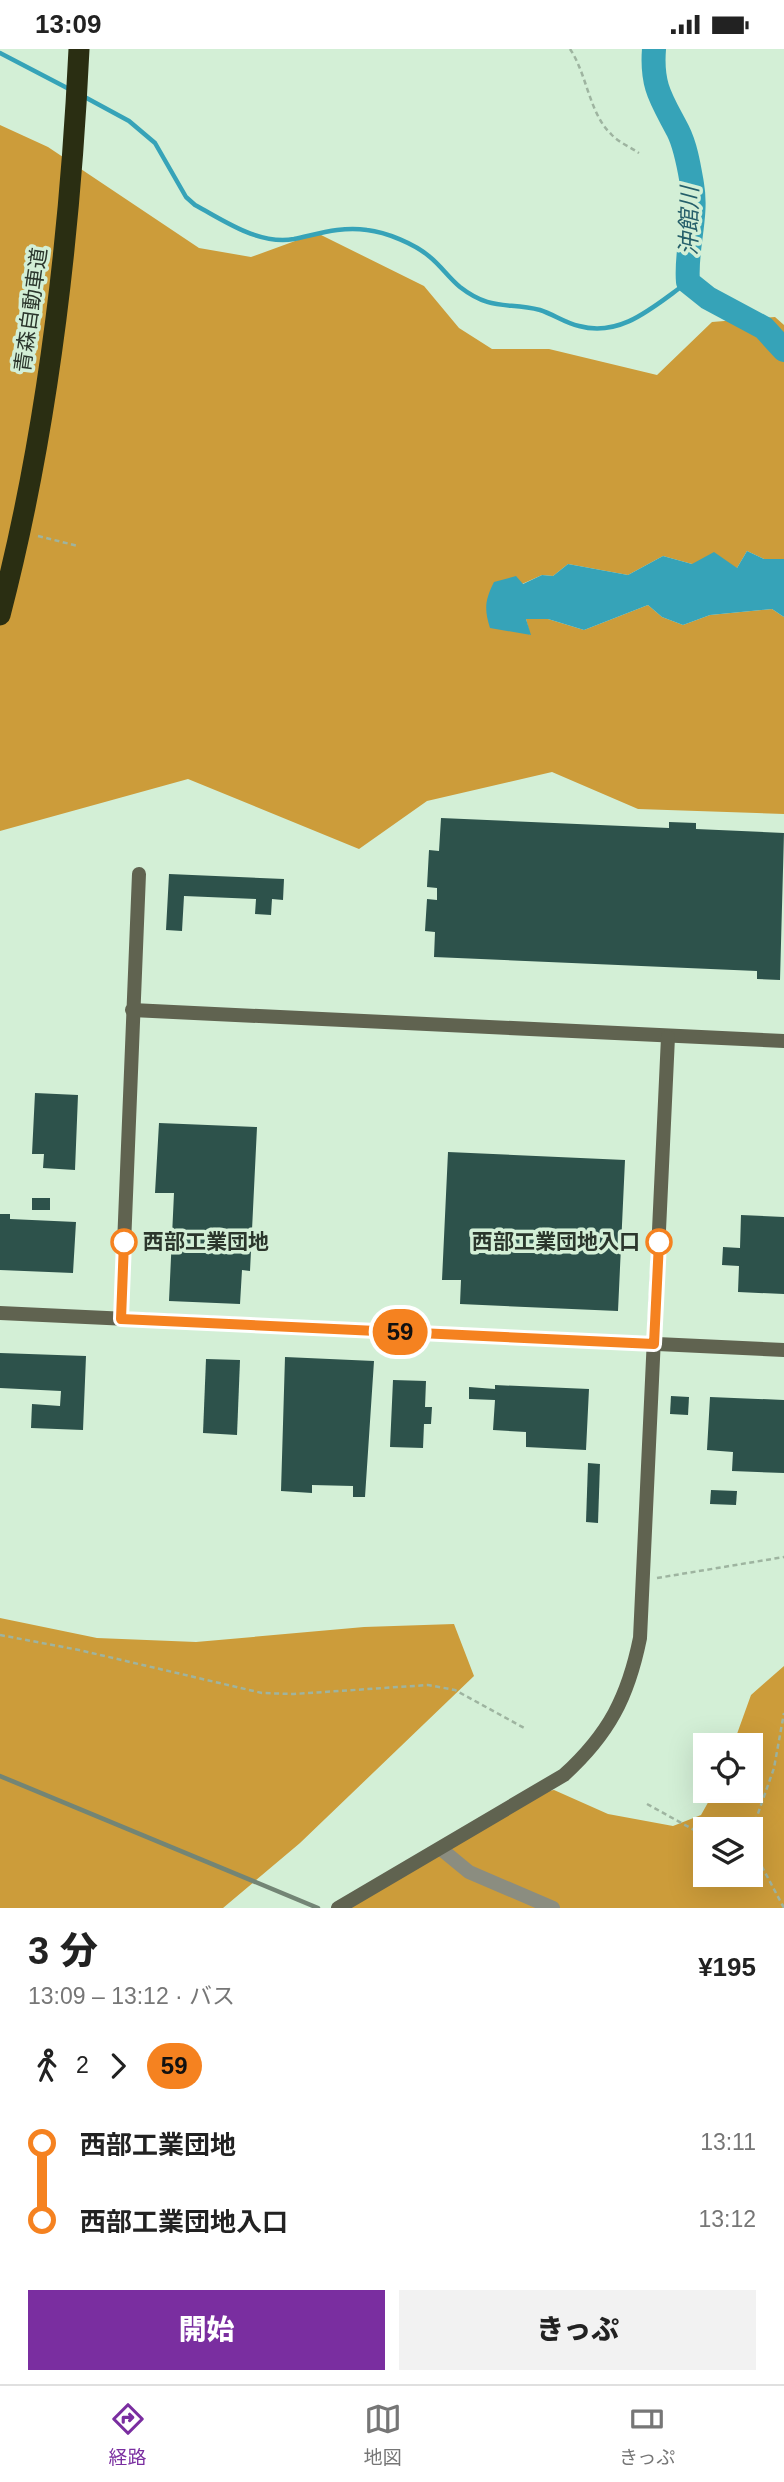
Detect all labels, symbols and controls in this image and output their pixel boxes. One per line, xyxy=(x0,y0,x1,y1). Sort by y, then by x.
text: 13:09 xyxy=(35,9,102,39)
water label: 沖館川 xyxy=(675,183,703,256)
street label: 青森自動車道 xyxy=(10,246,51,374)
marker: 西部工業団地 xyxy=(111,1229,137,1255)
marker: 西部工業団地入口 xyxy=(646,1229,672,1255)
place label: 西部工業団地 xyxy=(143,1230,269,1253)
place label: 西部工業団地入口 xyxy=(472,1230,640,1253)
line badge: 59 xyxy=(368,1309,432,1355)
text: 59 xyxy=(387,1318,413,1345)
map controls xyxy=(693,1733,763,1887)
button: locate xyxy=(693,1733,763,1803)
button: layers xyxy=(693,1817,763,1887)
text: 3 分 xyxy=(28,1930,98,1972)
text: ¥195 xyxy=(698,1952,756,1982)
text: 13:09 – 13:12 · バス xyxy=(28,1983,235,2009)
icon: walk xyxy=(28,2047,66,2085)
icon: forward xyxy=(99,2047,137,2085)
text: 2 xyxy=(76,2052,89,2078)
text: 59 xyxy=(161,2052,188,2079)
text: 13:11 xyxy=(700,2129,756,2155)
text: 西部工業団地 xyxy=(80,2130,236,2160)
text: 13:12 xyxy=(698,2206,756,2232)
text: 西部工業団地入口 xyxy=(80,2207,288,2237)
button: 開始 xyxy=(28,2290,385,2370)
button: きっぷ xyxy=(399,2290,756,2370)
tab: 経路 xyxy=(109,2400,147,2469)
tab: 地図 xyxy=(364,2400,402,2469)
tab: きっぷ xyxy=(619,2400,675,2469)

